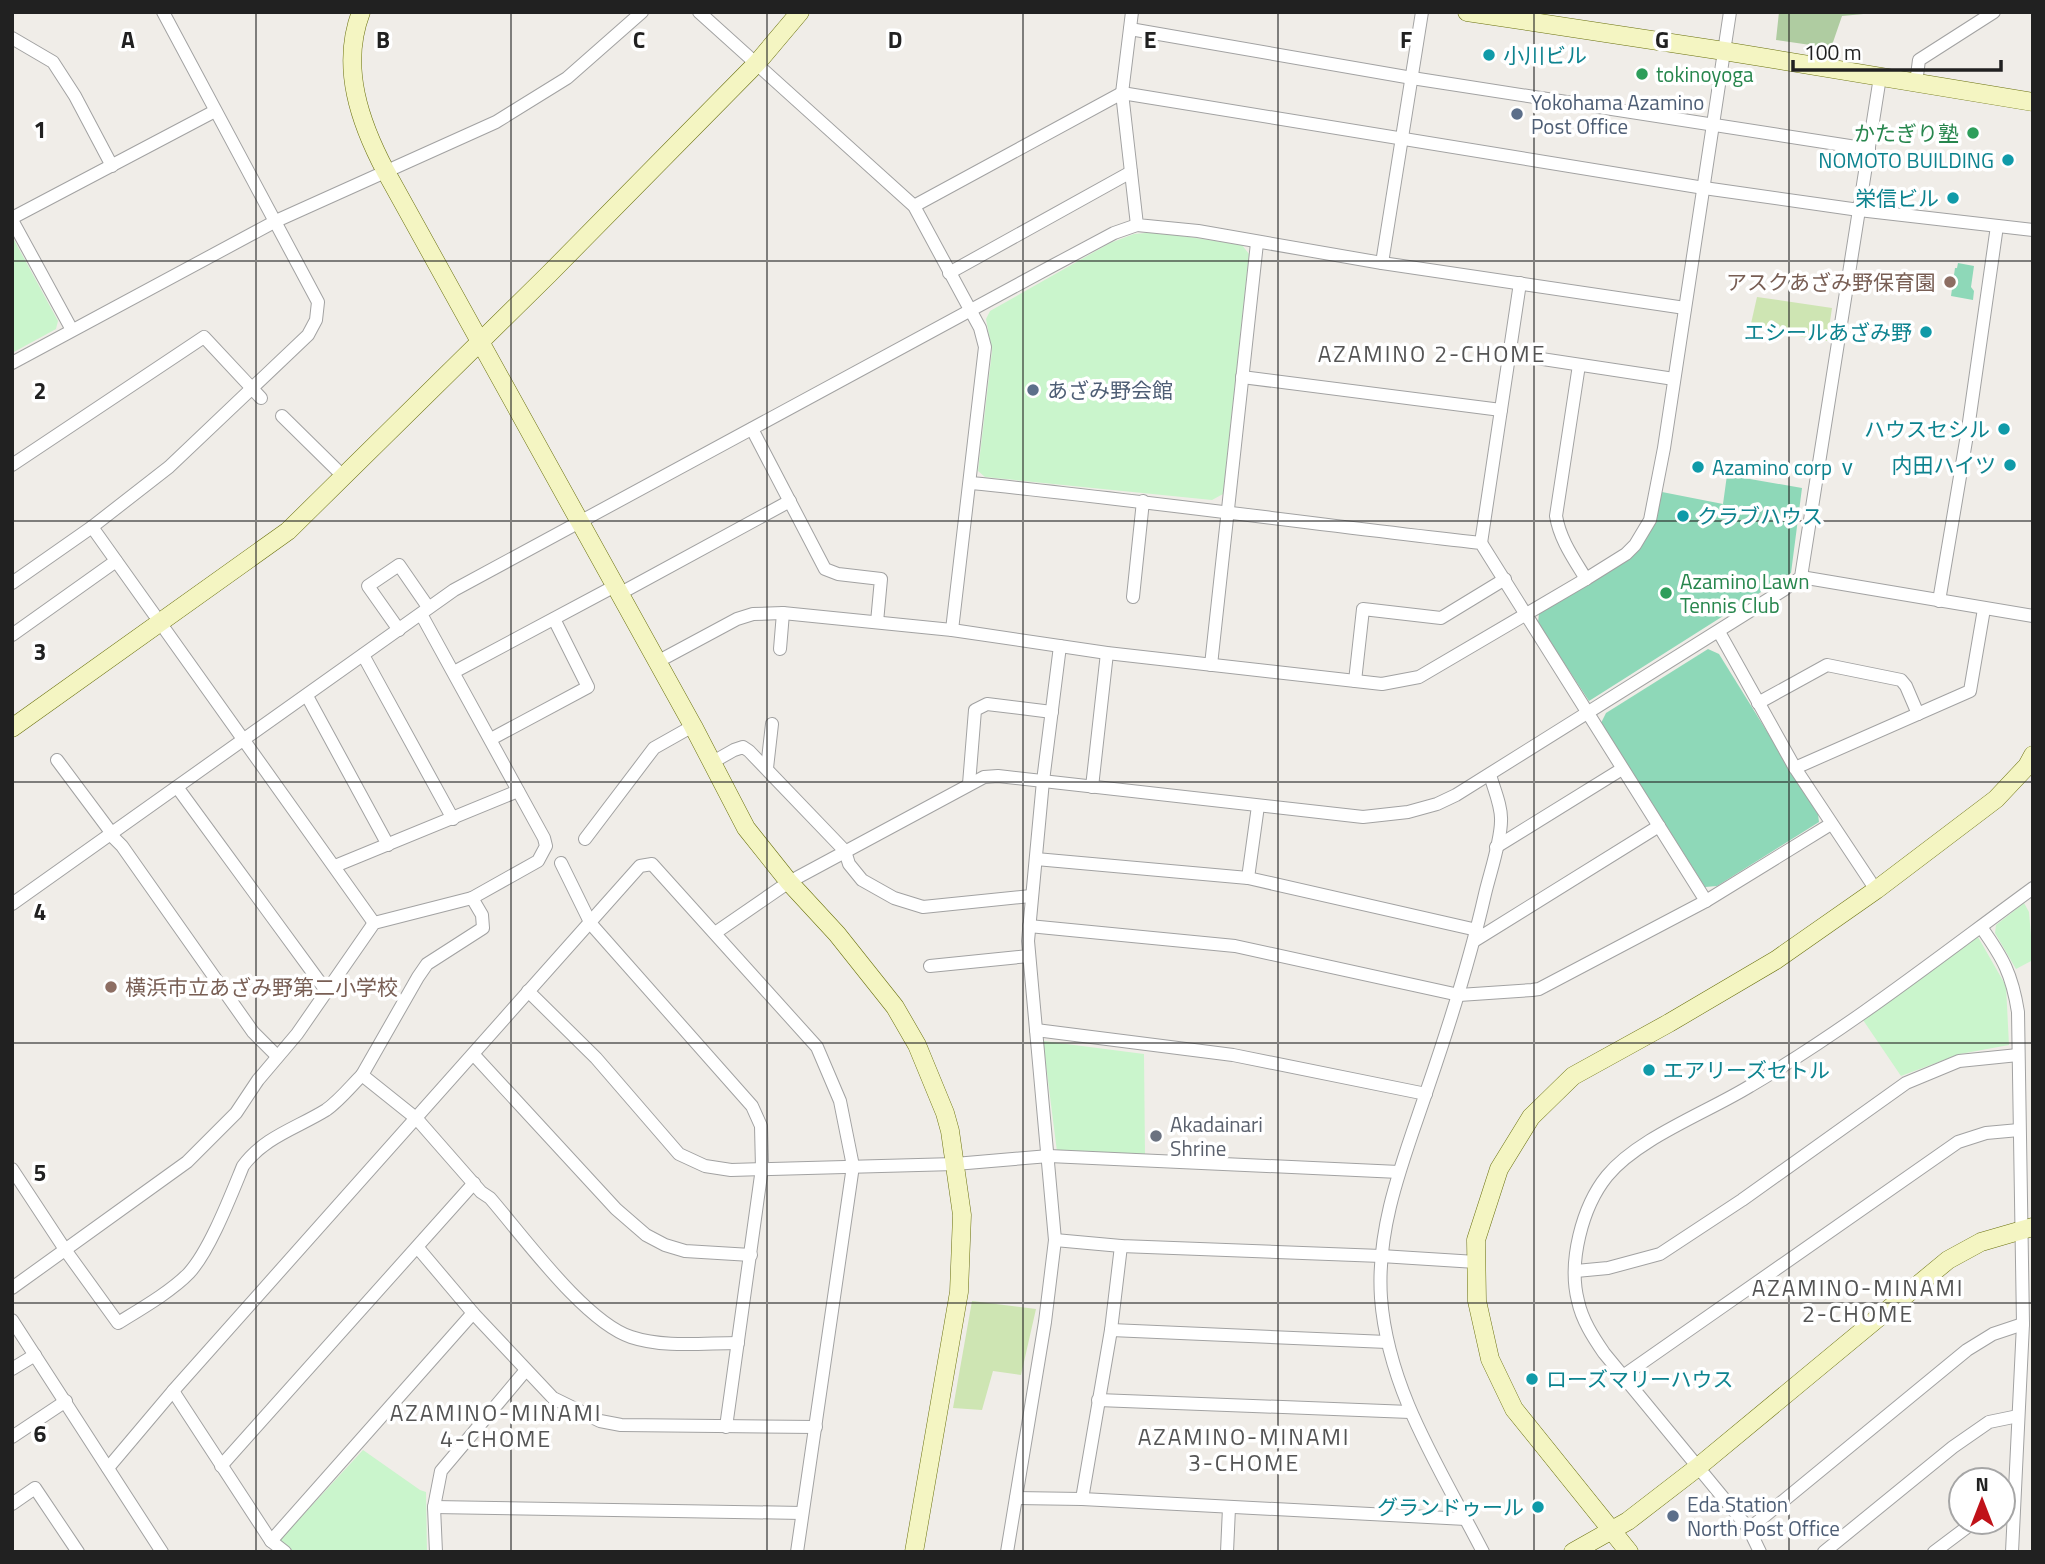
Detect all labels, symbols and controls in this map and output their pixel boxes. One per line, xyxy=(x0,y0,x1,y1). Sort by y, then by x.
text: A xyxy=(121,22,135,57)
text: B xyxy=(376,22,390,57)
text: C xyxy=(633,22,645,57)
text: D xyxy=(888,22,902,57)
text: E xyxy=(1144,22,1156,57)
text: F xyxy=(1400,22,1412,57)
text: G xyxy=(1655,22,1669,57)
scale bar xyxy=(1793,28,2001,72)
text: 100 m xyxy=(1804,36,1861,68)
place label: 小川ビル xyxy=(1503,39,1587,71)
marker: 小川ビル xyxy=(1481,47,1497,63)
place label: tokinoyoga xyxy=(1656,58,1754,90)
marker: tokinoyoga xyxy=(1634,66,1650,82)
place label: Yokohama Azamino Post Office xyxy=(1531,86,1704,142)
marker: Yokohama Azamino Post Office xyxy=(1509,106,1525,122)
text: 1 xyxy=(34,112,46,147)
place label: かたぎり塾 xyxy=(1854,117,1959,149)
marker: かたぎり塾 xyxy=(1965,125,1981,141)
place label: NOMOTO BUILDING xyxy=(1818,144,1994,176)
marker: NOMOTO BUILDING xyxy=(2000,152,2016,168)
place label: 栄信ビル xyxy=(1855,182,1939,214)
marker: 栄信ビル xyxy=(1945,190,1961,206)
place label: アスクあざみ野保育園 xyxy=(1726,266,1936,298)
marker: アスクあざみ野保育園 xyxy=(1942,274,1958,290)
place label: エシールあざみ野 xyxy=(1744,316,1912,348)
marker: エシールあざみ野 xyxy=(1918,324,1934,340)
district label: AZAMINO 2-CHOME xyxy=(1318,336,1546,371)
text: 2 xyxy=(34,373,46,408)
place label: あざみ野会館 xyxy=(1047,374,1173,406)
marker: あざみ野会館 xyxy=(1025,382,1041,398)
place label: ハウスセシル xyxy=(1864,413,1990,445)
marker: ハウスセシル xyxy=(1996,421,2012,437)
place label: 内田ハイツ xyxy=(1891,449,1996,481)
place label: Azamino corp ⅴ xyxy=(1712,451,1858,483)
marker: 内田ハイツ xyxy=(2002,457,2018,473)
marker: Azamino corp ⅴ xyxy=(1690,459,1706,475)
place label: クラブハウス xyxy=(1697,500,1823,532)
marker: クラブハウス xyxy=(1675,508,1691,524)
place label: Azamino Lawn Tennis Club xyxy=(1680,565,1810,621)
marker: Azamino Lawn Tennis Club xyxy=(1658,585,1674,601)
text: 3 xyxy=(34,634,46,669)
text: 4 xyxy=(34,894,46,929)
place label: 横浜市立あざみ野第二小学校 xyxy=(125,971,398,1003)
marker: 横浜市立あざみ野第二小学校 xyxy=(103,979,119,995)
place label: エアリーズセトル xyxy=(1663,1054,1830,1086)
marker: エアリーズセトル xyxy=(1641,1062,1657,1078)
place label: Akadainari Shrine xyxy=(1170,1108,1263,1164)
marker: Akadainari Shrine xyxy=(1148,1128,1164,1144)
text: 5 xyxy=(34,1155,46,1190)
district label: AZAMINO-MINAMI 2-CHOME xyxy=(1752,1270,1964,1331)
place label: ローズマリーハウス xyxy=(1546,1363,1734,1395)
marker: ローズマリーハウス xyxy=(1524,1371,1540,1387)
district label: AZAMINO-MINAMI 4-CHOME xyxy=(390,1395,602,1456)
text: 6 xyxy=(34,1416,47,1451)
district label: AZAMINO-MINAMI 3-CHOME xyxy=(1138,1419,1350,1480)
north arrow xyxy=(1947,1466,2017,1536)
text: N xyxy=(1975,1469,1989,1498)
place label: Eda Station North Post Office xyxy=(1687,1488,1840,1544)
place label: グランドゥール xyxy=(1377,1491,1524,1523)
marker: グランドゥール xyxy=(1530,1499,1546,1515)
marker: Eda Station North Post Office xyxy=(1665,1508,1681,1524)

